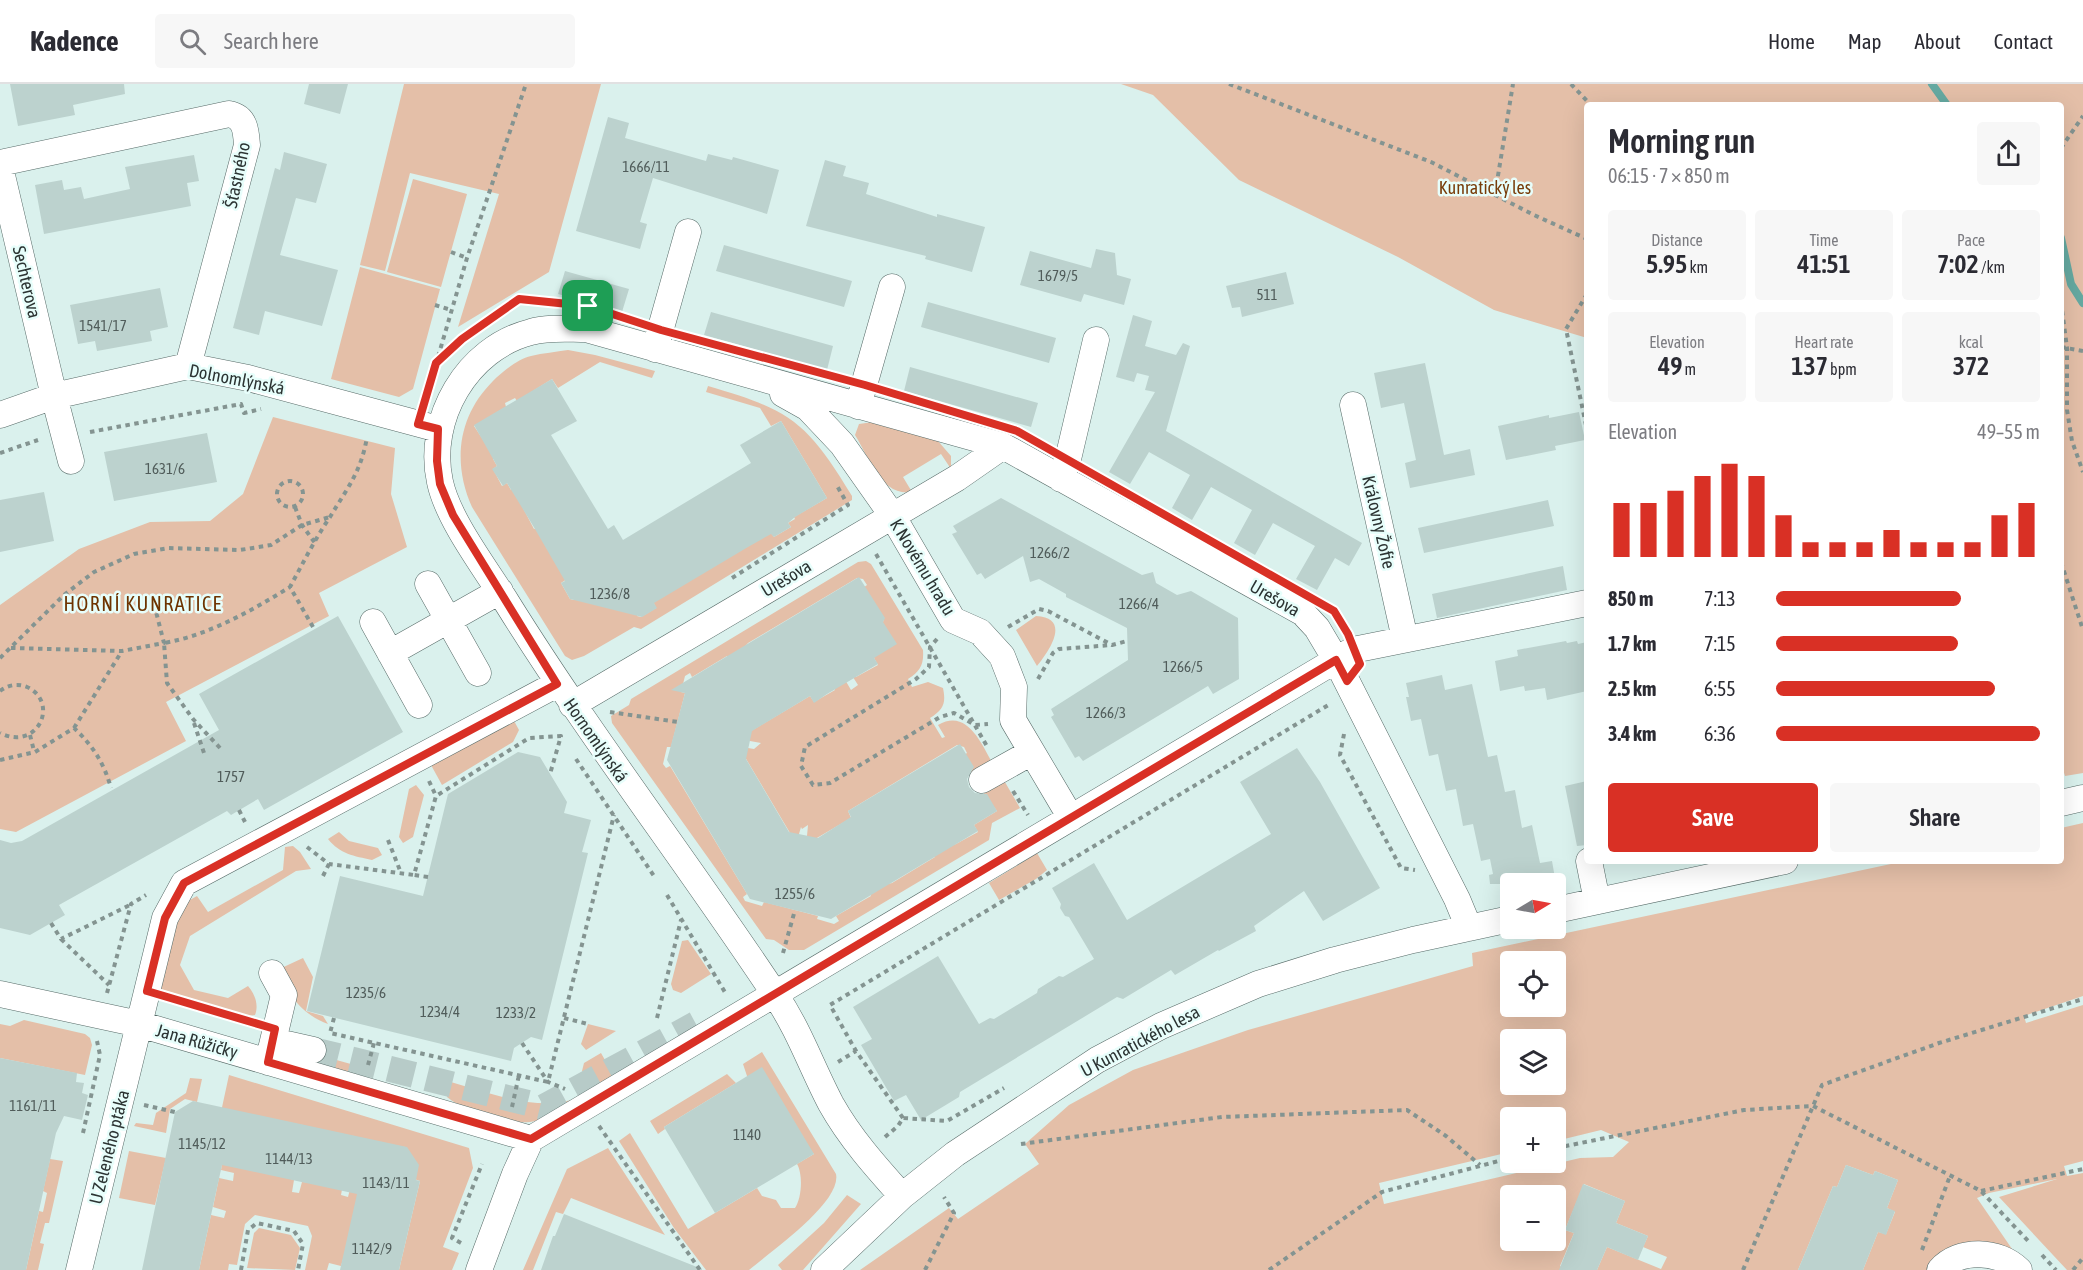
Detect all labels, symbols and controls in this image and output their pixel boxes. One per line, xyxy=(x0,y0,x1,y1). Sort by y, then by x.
search box xyxy=(155,14,575,68)
text: Kadence xyxy=(30,25,119,57)
icon: search xyxy=(176,25,209,58)
text: Search here xyxy=(224,28,319,54)
text: Home xyxy=(1768,29,1815,53)
text: Map xyxy=(1848,29,1882,53)
text: About xyxy=(1915,29,1961,53)
text: Contact xyxy=(1994,29,2053,53)
text: Morning run xyxy=(1608,122,1755,160)
button: share xyxy=(1977,122,2040,185)
street label: Šťastného xyxy=(220,140,254,210)
house number: 1666/11 xyxy=(622,158,670,175)
text: 06:15 · 7 × 850 m xyxy=(1608,164,1730,187)
park label: Kunratický les xyxy=(1439,177,1531,198)
text: Distance xyxy=(1651,231,1703,249)
text: Time xyxy=(1809,231,1839,249)
text: Pace xyxy=(1957,231,1985,249)
street label: Sechterova xyxy=(9,244,45,320)
text: 5.95 xyxy=(1646,249,1687,279)
text: 41:51 xyxy=(1797,249,1851,279)
text: 7:02 xyxy=(1937,249,1979,279)
text: km xyxy=(1687,258,1708,276)
text: /km xyxy=(1979,258,2005,276)
house number: 1679/5 xyxy=(1038,267,1078,284)
pin xyxy=(562,280,613,331)
house number: 511 xyxy=(1256,286,1278,303)
icon: arrive xyxy=(571,289,604,322)
house number: 1541/17 xyxy=(79,317,127,334)
text: Elevation xyxy=(1649,333,1705,351)
text: Heart rate xyxy=(1795,333,1853,351)
text: kcal xyxy=(1959,333,1983,351)
text: 49 xyxy=(1658,351,1682,381)
text: 137 xyxy=(1791,351,1828,381)
text: 372 xyxy=(1953,351,1989,381)
street label: Dolnomlýnská xyxy=(187,359,287,399)
text: m xyxy=(1682,360,1696,378)
text: bpm xyxy=(1828,360,1857,378)
text: Elevation xyxy=(1608,420,1677,443)
text: 49–55 m xyxy=(1977,420,2040,443)
house number: 1631/6 xyxy=(145,460,185,477)
street label: Královny Žofie xyxy=(1358,473,1400,571)
street label: K Novému hradu xyxy=(886,515,960,619)
house number: 1266/2 xyxy=(1030,544,1070,561)
street label: Urešova xyxy=(757,555,815,601)
street label: Urešova xyxy=(1246,575,1304,621)
house number: 1236/8 xyxy=(590,585,630,602)
text: 850 m xyxy=(1608,587,1653,610)
text: 7:13 xyxy=(1704,587,1736,610)
district label: HORNÍ KUNRATICE xyxy=(63,592,223,615)
house number: 1266/4 xyxy=(1119,595,1159,612)
text: 1.7 km xyxy=(1608,632,1656,655)
text: 7:15 xyxy=(1704,632,1736,655)
house number: 1266/5 xyxy=(1163,658,1203,675)
text: 2.5 km xyxy=(1608,677,1656,700)
text: 6:55 xyxy=(1704,677,1736,700)
street label: Hornomlýnská xyxy=(559,694,633,786)
house number: 1266/3 xyxy=(1086,704,1126,721)
text: 3.4 km xyxy=(1608,722,1656,745)
text: 6:36 xyxy=(1704,722,1736,745)
house number: 1757 xyxy=(217,768,245,785)
button: Save xyxy=(1608,783,1818,852)
button: Share xyxy=(1830,783,2040,852)
north arrow xyxy=(1500,873,1566,939)
map controls xyxy=(1500,873,1566,1251)
house number: 1255/6 xyxy=(775,885,815,902)
button: locate xyxy=(1500,951,1566,1017)
house number: 1235/6 xyxy=(346,984,386,1001)
street label: U Kunratického lesa xyxy=(1077,1001,1203,1081)
house number: 1234/4 xyxy=(420,1003,460,1020)
house number: 1233/2 xyxy=(496,1004,536,1021)
street label: Jana Růžičky xyxy=(154,1019,240,1063)
button: layers xyxy=(1500,1029,1566,1095)
street label: U Zeleného ptáka xyxy=(85,1088,133,1206)
house number: 1161/11 xyxy=(9,1097,57,1114)
button: + xyxy=(1500,1107,1566,1173)
house number: 1140 xyxy=(733,1126,761,1143)
house number: 1145/12 xyxy=(178,1135,226,1152)
house number: 1144/13 xyxy=(265,1150,313,1167)
house number: 1143/11 xyxy=(362,1174,410,1191)
button: − xyxy=(1500,1185,1566,1251)
house number: 1142/9 xyxy=(352,1240,392,1257)

